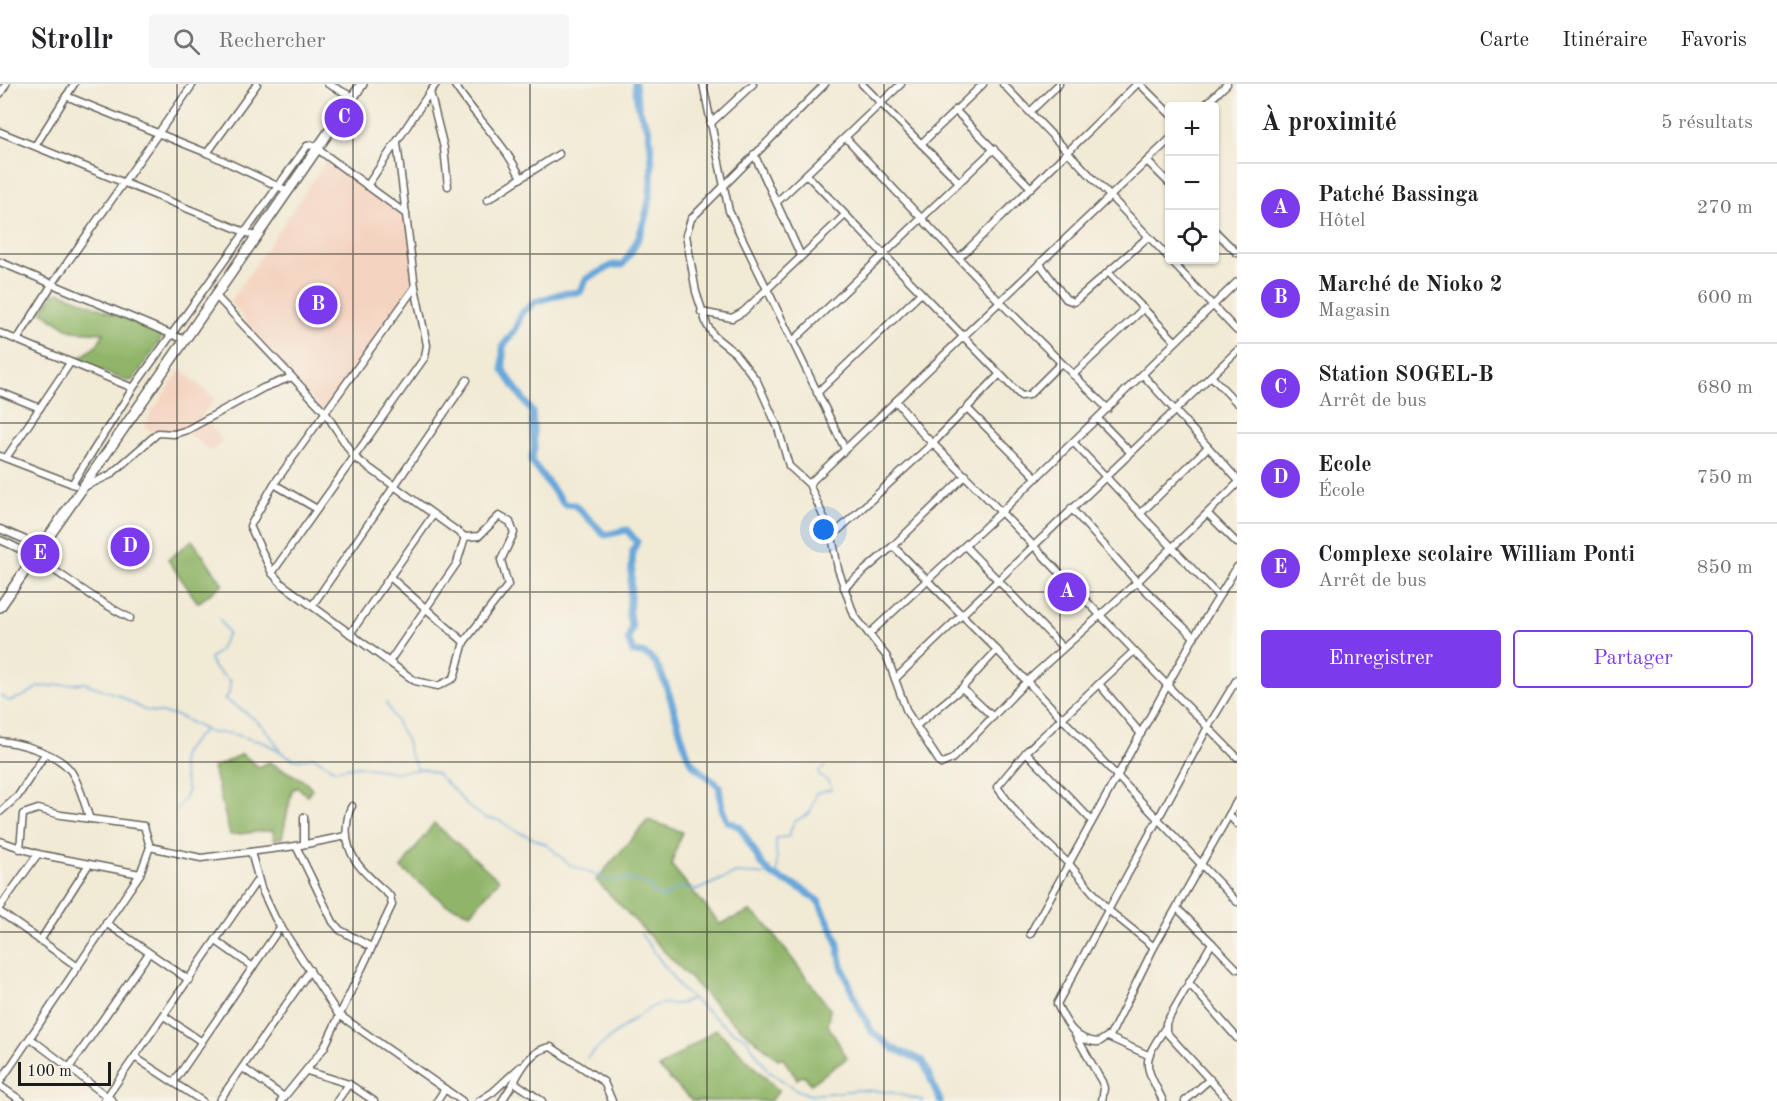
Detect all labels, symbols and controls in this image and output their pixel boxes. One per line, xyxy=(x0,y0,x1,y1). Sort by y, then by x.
search box xyxy=(149,14,569,68)
icon: search xyxy=(170,25,203,58)
text: Strollr xyxy=(30,27,113,55)
text: Rechercher xyxy=(218,30,326,52)
text: Carte xyxy=(1479,30,1529,51)
text: Itinéraire xyxy=(1562,30,1648,51)
text: Favoris xyxy=(1681,30,1747,51)
pin: C xyxy=(324,96,364,141)
map controls xyxy=(1165,102,1219,264)
button: + xyxy=(1165,102,1219,156)
text: À proximité xyxy=(1261,110,1397,136)
text: 5 résultats xyxy=(1661,113,1753,133)
button: − xyxy=(1165,156,1219,210)
text: Patché Bassinga xyxy=(1318,184,1479,206)
text: A xyxy=(1273,198,1288,218)
text: 270 m xyxy=(1697,198,1753,218)
button: locate xyxy=(1165,210,1219,264)
text: Hôtel xyxy=(1318,211,1365,231)
text: Marché de Nioko 2 xyxy=(1318,274,1503,296)
pin: B xyxy=(298,282,338,328)
text: B xyxy=(1273,288,1288,308)
text: 600 m xyxy=(1697,288,1753,308)
text: Magasin xyxy=(1318,301,1390,321)
text: Station SOGEL-B xyxy=(1318,364,1494,386)
text: C xyxy=(1274,378,1287,398)
text: 680 m xyxy=(1697,378,1753,398)
text: Arrêt de bus xyxy=(1318,391,1426,411)
text: Ecole xyxy=(1318,454,1372,476)
text: D xyxy=(1273,468,1288,488)
text: 750 m xyxy=(1697,468,1753,488)
text: École xyxy=(1318,481,1365,501)
your location xyxy=(809,515,838,544)
pin: D xyxy=(110,524,150,570)
pin: E xyxy=(20,532,60,576)
text: Complexe scolaire William Ponti xyxy=(1318,544,1635,566)
text: E xyxy=(1274,558,1287,578)
text: 850 m xyxy=(1697,558,1753,578)
pin: A xyxy=(1048,570,1086,614)
text: Arrêt de bus xyxy=(1318,571,1426,591)
button: Enregistrer xyxy=(1261,630,1501,688)
button: Partager xyxy=(1513,630,1753,688)
scale bar xyxy=(18,1059,111,1086)
text: 100 m xyxy=(27,1064,72,1080)

